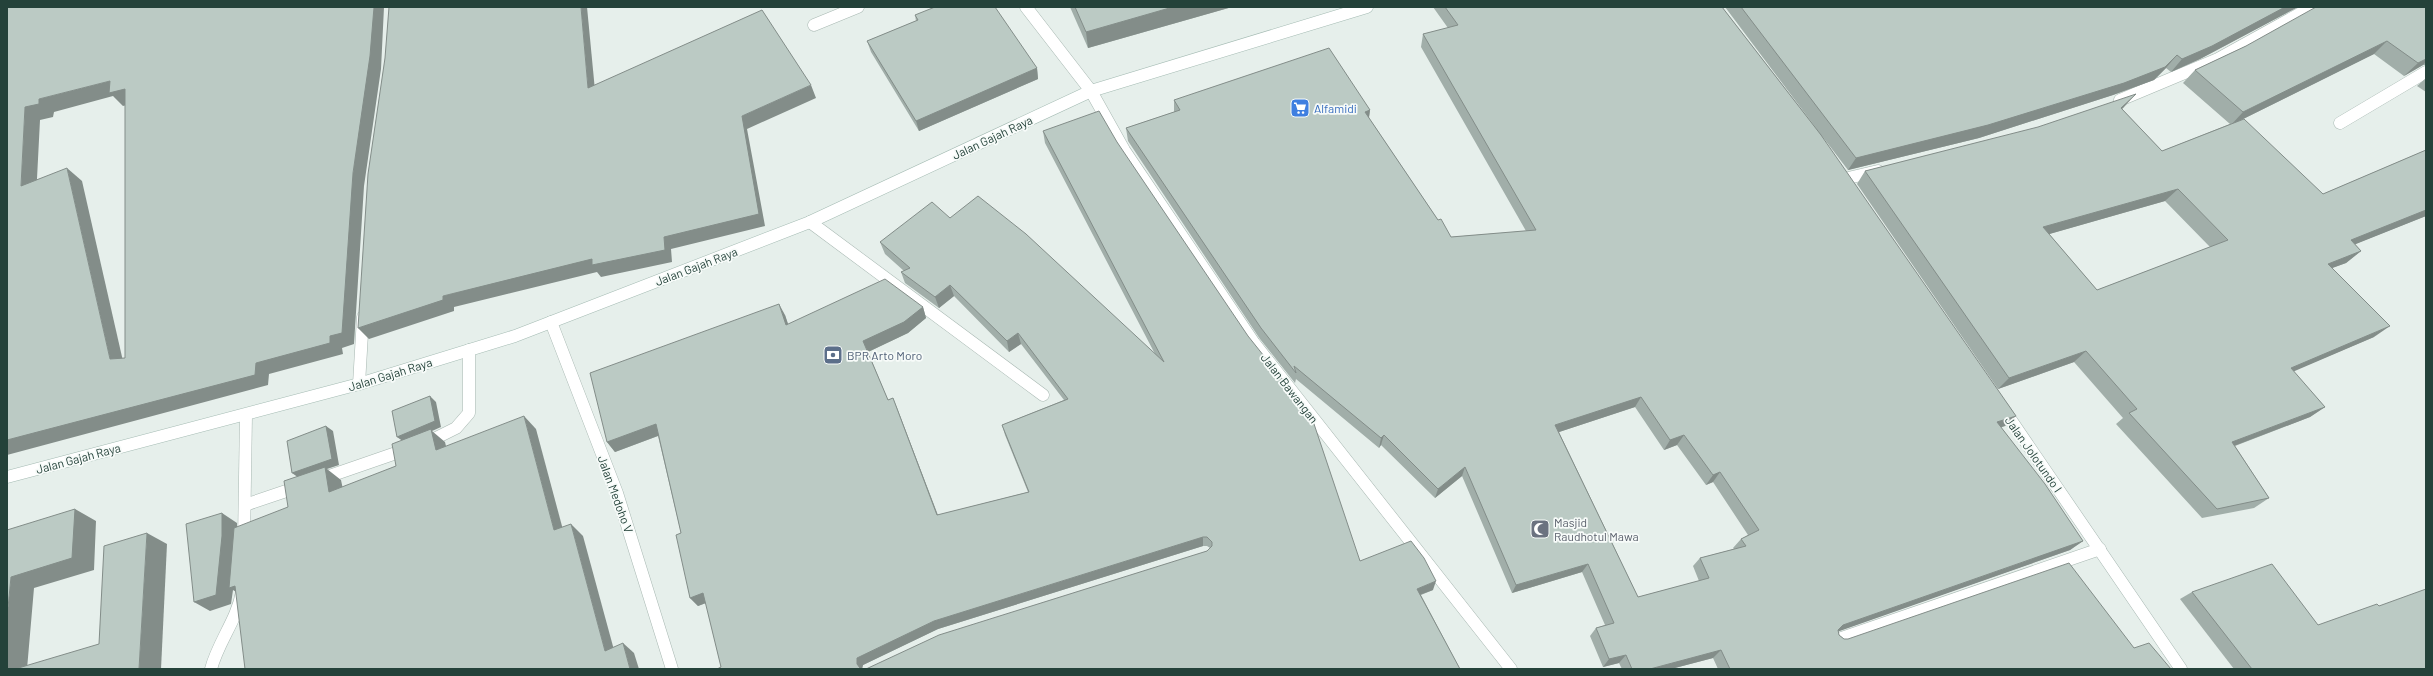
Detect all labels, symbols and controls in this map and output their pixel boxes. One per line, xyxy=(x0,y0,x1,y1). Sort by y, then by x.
supermarket icon: Alfamidi xyxy=(1289,97,1311,119)
place label: Alfamidi xyxy=(1314,101,1357,115)
street label: Jalan Gajah Raya xyxy=(950,112,1034,162)
street label: Jalan Gajah Raya xyxy=(653,244,739,288)
bank icon: BPR Arto Moro xyxy=(822,344,844,366)
place label: BPR Arto Moro xyxy=(847,348,922,362)
street label: Jalan Bawangan xyxy=(1258,350,1322,426)
street label: Jalan Gajah Raya xyxy=(346,355,434,393)
street label: Jalan Jolotundo I xyxy=(2003,413,2065,495)
street label: Jalan Gajah Raya xyxy=(34,440,122,476)
street label: Jalan Medoho V xyxy=(596,453,636,535)
place label: Masjid Raudhotul Mawa xyxy=(1554,515,1639,543)
mosque icon: Masjid Raudhotul Mawa xyxy=(1529,518,1551,540)

